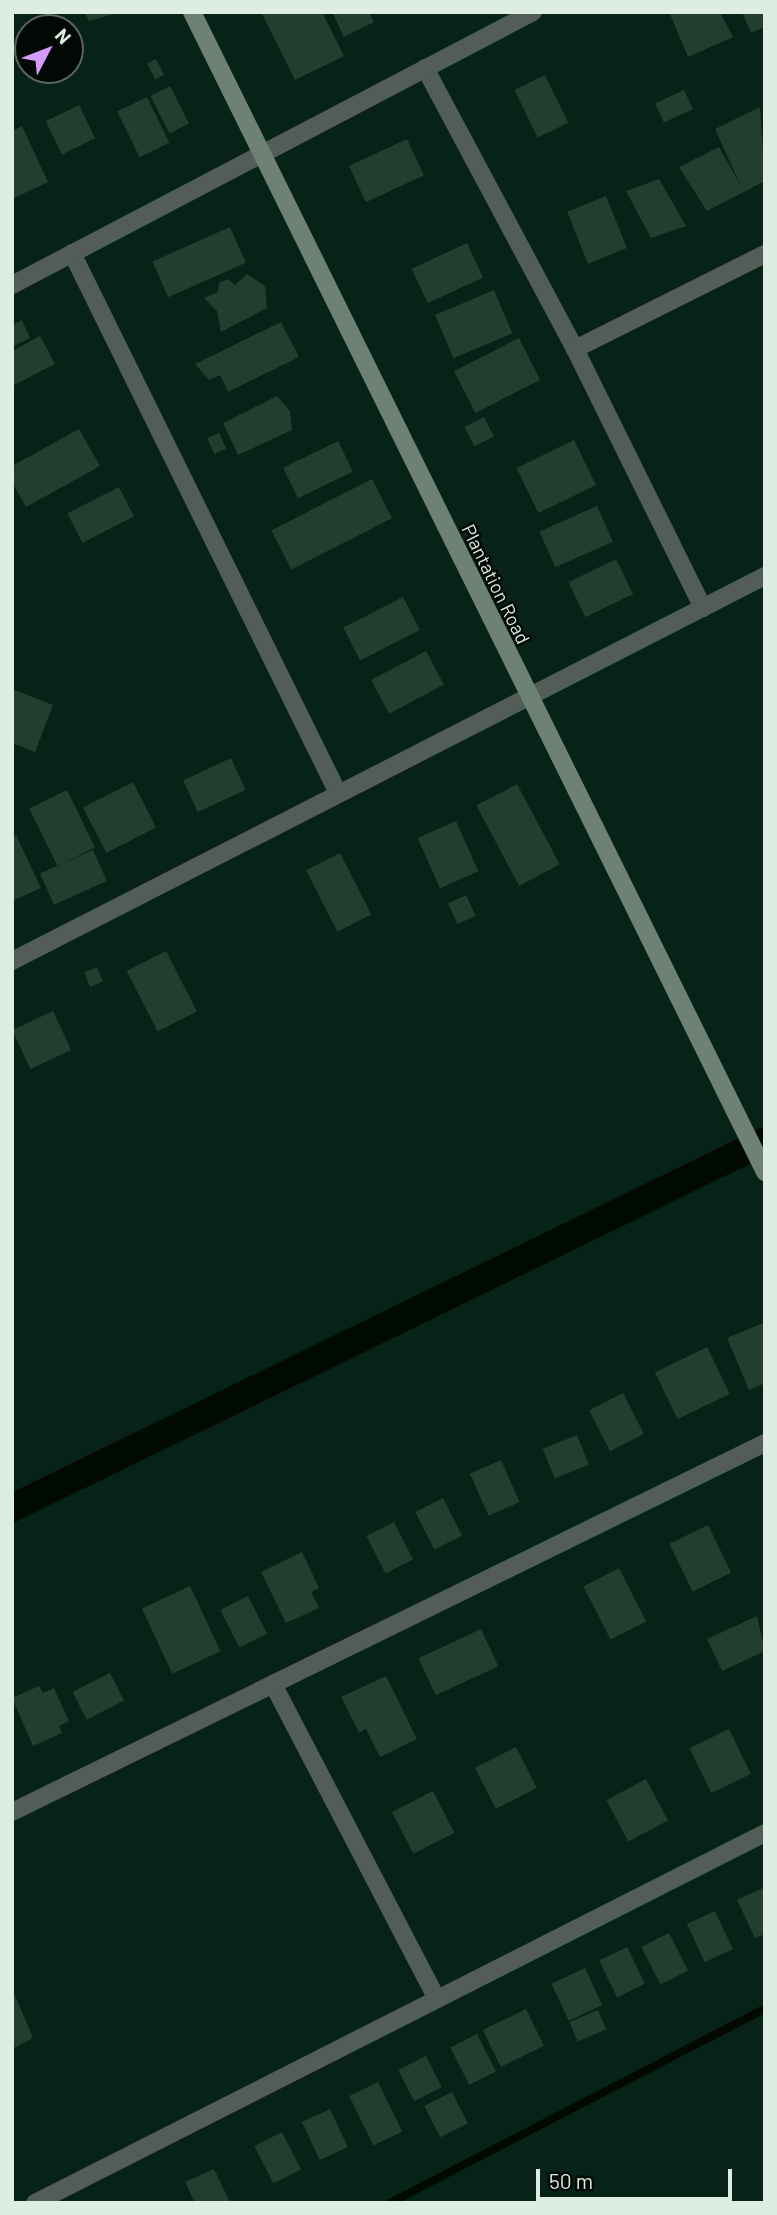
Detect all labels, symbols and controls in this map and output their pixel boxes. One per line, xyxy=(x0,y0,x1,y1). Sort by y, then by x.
north arrow xyxy=(14,14,84,84)
text: N xyxy=(51,24,76,48)
street label: Plantation Road xyxy=(457,520,535,648)
scale bar xyxy=(539,2156,735,2200)
text: 50 m xyxy=(549,2168,593,2193)

